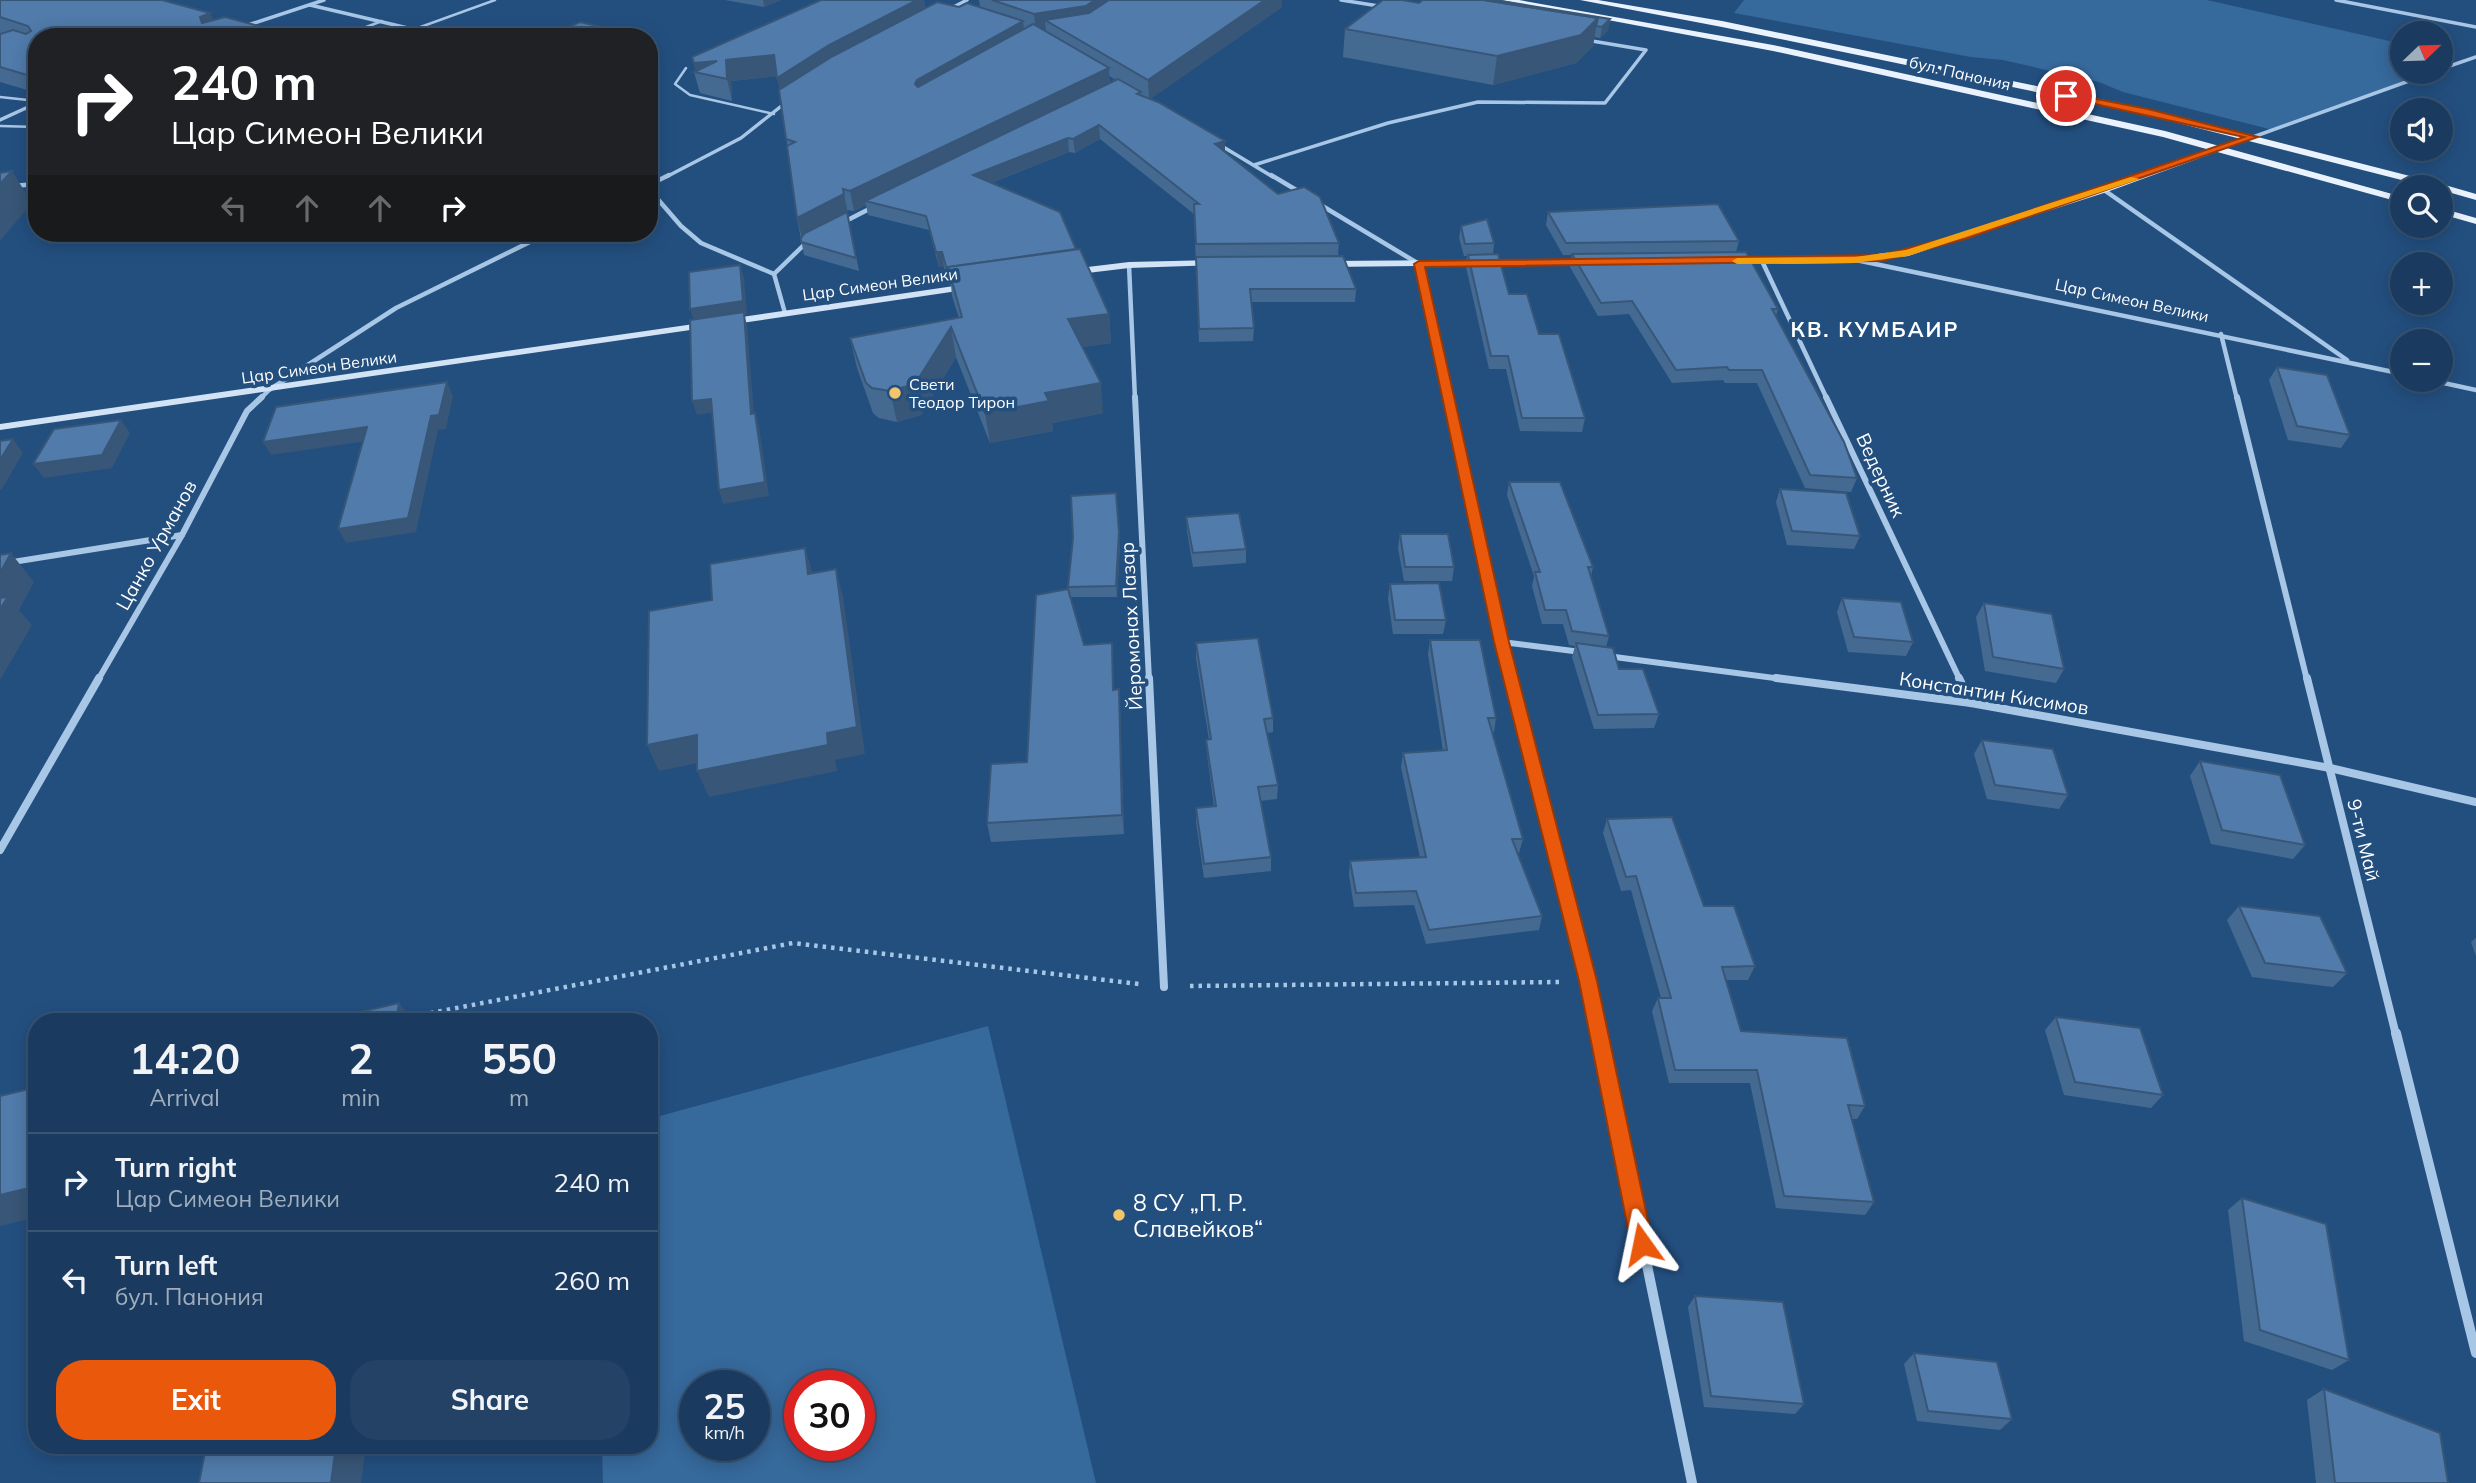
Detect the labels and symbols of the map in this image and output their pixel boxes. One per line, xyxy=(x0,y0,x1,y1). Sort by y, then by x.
north arrow xyxy=(2390,21,2454,84)
street label: бул. Панония xyxy=(1907,52,2013,94)
pin xyxy=(2036,66,2096,126)
street label: Цар Симеон Велики xyxy=(801,263,959,305)
street label: Цар Симеон Велики xyxy=(2053,274,2211,326)
district label: КВ. КУМБАИР xyxy=(1791,316,1959,342)
street label: Цар Симеон Велики xyxy=(240,346,398,388)
place label: Свети Теодор Тирон xyxy=(909,374,1015,412)
marker: Свети Теодор Тирон xyxy=(887,385,903,401)
street label: Ведерник xyxy=(1851,429,1911,522)
street label: Цанко Урманов xyxy=(110,476,202,614)
street label: Йеромонах Лазар xyxy=(1115,541,1147,711)
street label: Константин Кисимов xyxy=(1898,666,2090,720)
street label: 9-ти Май xyxy=(2342,797,2386,883)
place label: 8 СУ „П. Р. Славейков“ xyxy=(1133,1188,1263,1243)
marker: 8 СУ „П. Р. Славейков“ xyxy=(1111,1207,1127,1223)
position arrow xyxy=(1605,1207,1679,1281)
speed limit sign: 30 xyxy=(784,1370,875,1461)

